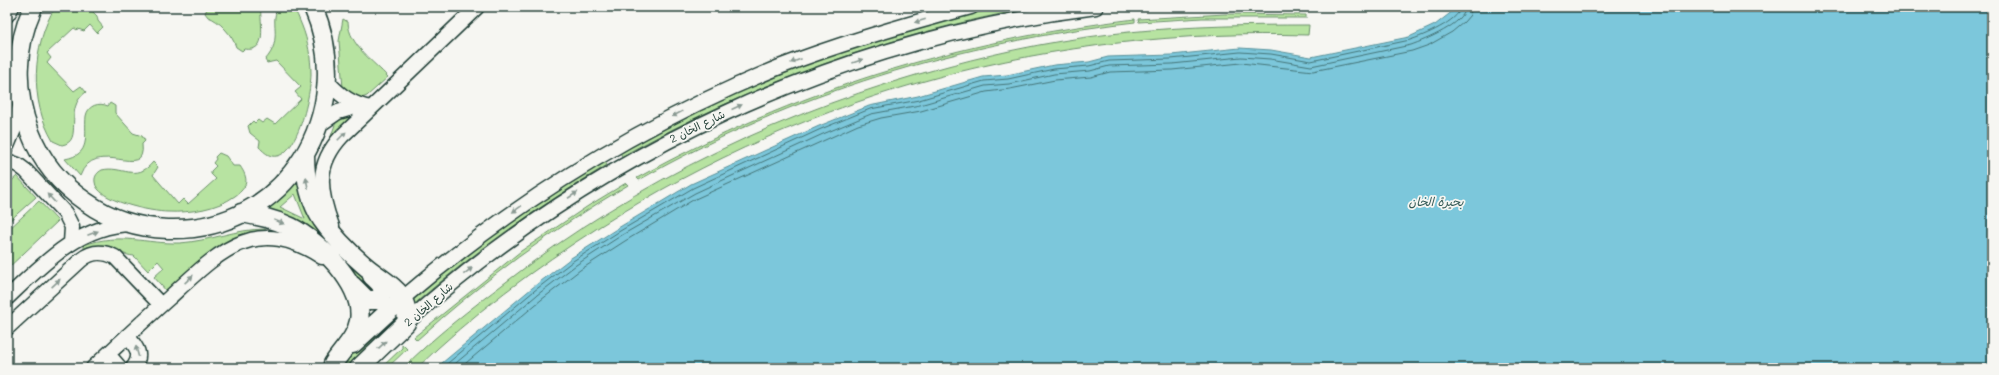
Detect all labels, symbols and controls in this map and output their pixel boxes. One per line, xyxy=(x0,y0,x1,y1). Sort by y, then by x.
one-way arrow xyxy=(913,18,925,24)
one-way arrow xyxy=(853,58,865,64)
one-way arrow xyxy=(790,59,802,65)
one-way arrow xyxy=(731,104,743,111)
street label: شارع الخان 2 xyxy=(667,106,728,148)
one-way arrow xyxy=(671,111,683,117)
one-way arrow xyxy=(337,131,346,141)
one-way arrow xyxy=(304,177,310,189)
one-way arrow xyxy=(568,192,579,199)
one-way arrow xyxy=(46,193,56,203)
water label: بحيرة الخان xyxy=(1409,193,1464,210)
one-way arrow xyxy=(512,205,523,213)
one-way arrow xyxy=(274,219,286,225)
one-way arrow xyxy=(88,229,100,235)
one-way arrow xyxy=(462,266,473,275)
one-way arrow xyxy=(184,274,194,284)
one-way arrow xyxy=(51,278,61,287)
street label: شارع الخان 2 xyxy=(400,279,457,331)
one-way arrow xyxy=(377,341,387,350)
one-way arrow xyxy=(134,345,140,357)

